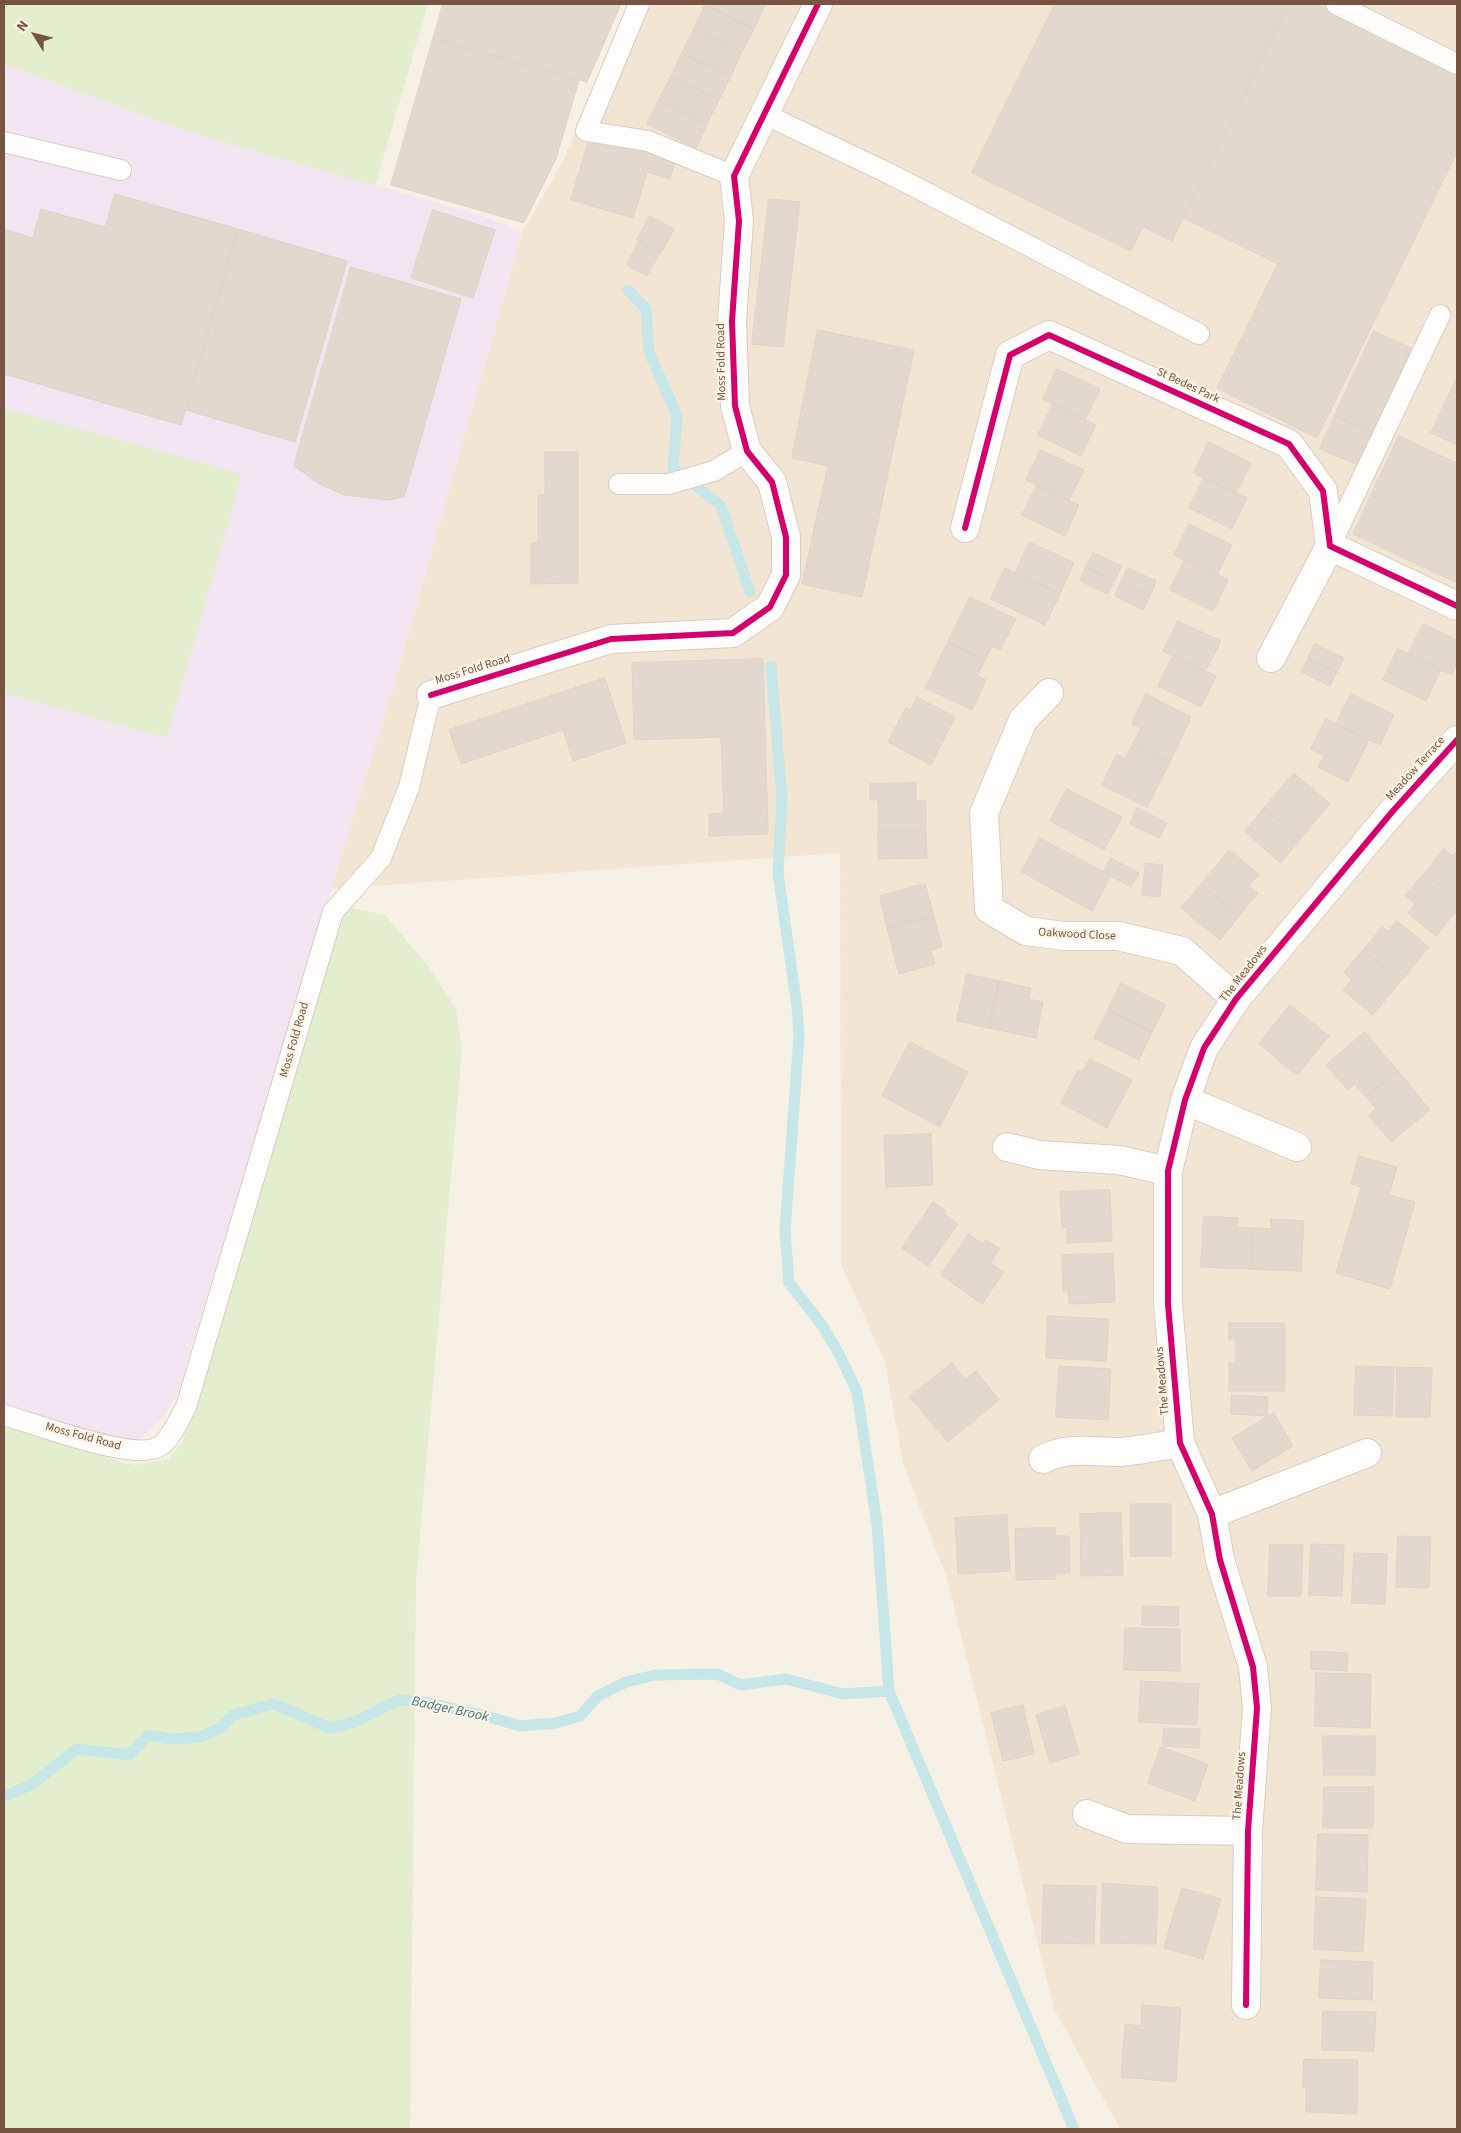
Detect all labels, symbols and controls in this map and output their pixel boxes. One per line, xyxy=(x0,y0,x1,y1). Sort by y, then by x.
north arrow xyxy=(10,10,60,60)
text: N xyxy=(12,17,34,36)
street label: Moss Fold Road xyxy=(714,323,730,401)
street label: St Bedes Park xyxy=(1154,365,1222,407)
street label: Moss Fold Road xyxy=(434,652,512,688)
street label: Meadow Terrace xyxy=(1383,734,1449,804)
street label: Oakwood Close xyxy=(1038,926,1116,944)
street label: The Meadows xyxy=(1217,943,1271,1005)
street label: Moss Fold Road xyxy=(277,1001,313,1079)
street label: The Meadows xyxy=(1153,1346,1173,1416)
street label: Moss Fold Road xyxy=(44,1420,122,1454)
water label: Badger Brook xyxy=(410,1694,490,1726)
street label: The Meadows xyxy=(1230,1751,1250,1821)

